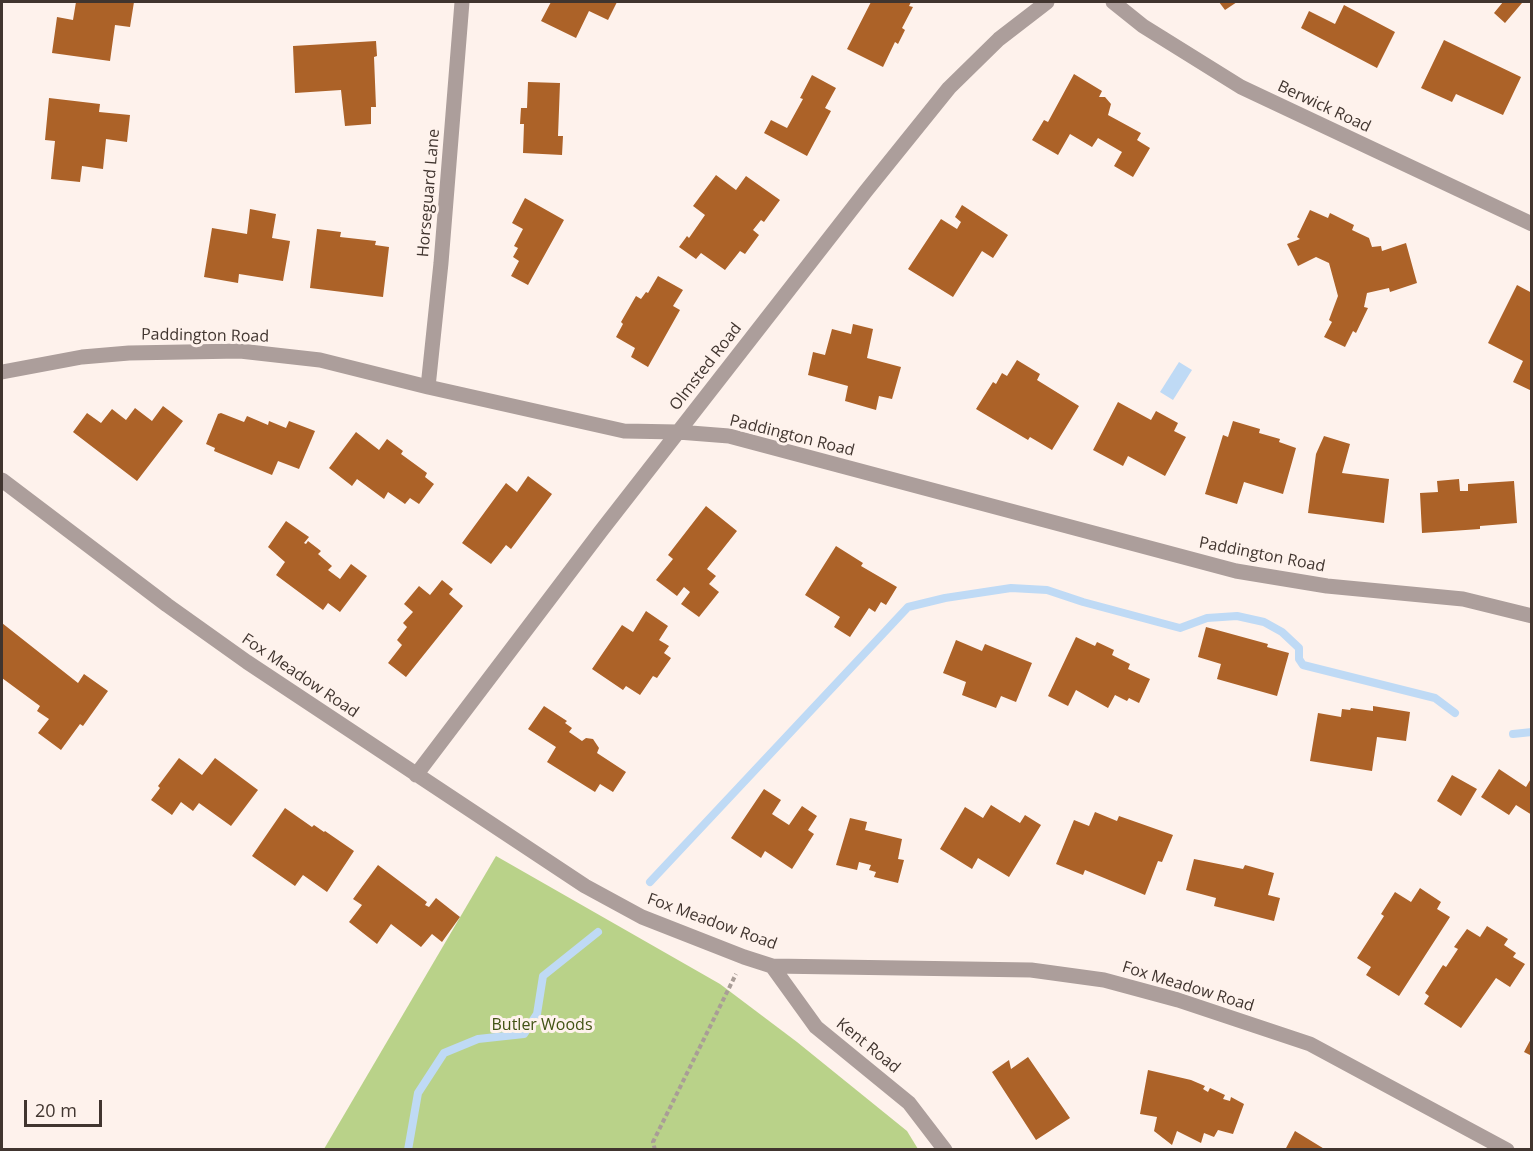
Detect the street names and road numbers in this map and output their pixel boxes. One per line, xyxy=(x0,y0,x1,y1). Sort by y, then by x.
street label: Berwick Road xyxy=(1274,77,1374,137)
street label: Horseguard Lane xyxy=(414,128,444,258)
street label: Olmsted Road xyxy=(666,319,746,415)
street label: Paddington Road xyxy=(141,325,269,347)
street label: Paddington Road xyxy=(728,411,856,461)
street label: Paddington Road xyxy=(1197,533,1327,577)
street label: Fox Meadow Road xyxy=(238,630,362,722)
street label: Fox Meadow Road xyxy=(644,890,780,954)
street label: Fox Meadow Road xyxy=(1120,958,1256,1016)
street label: Kent Road xyxy=(832,1014,904,1078)

